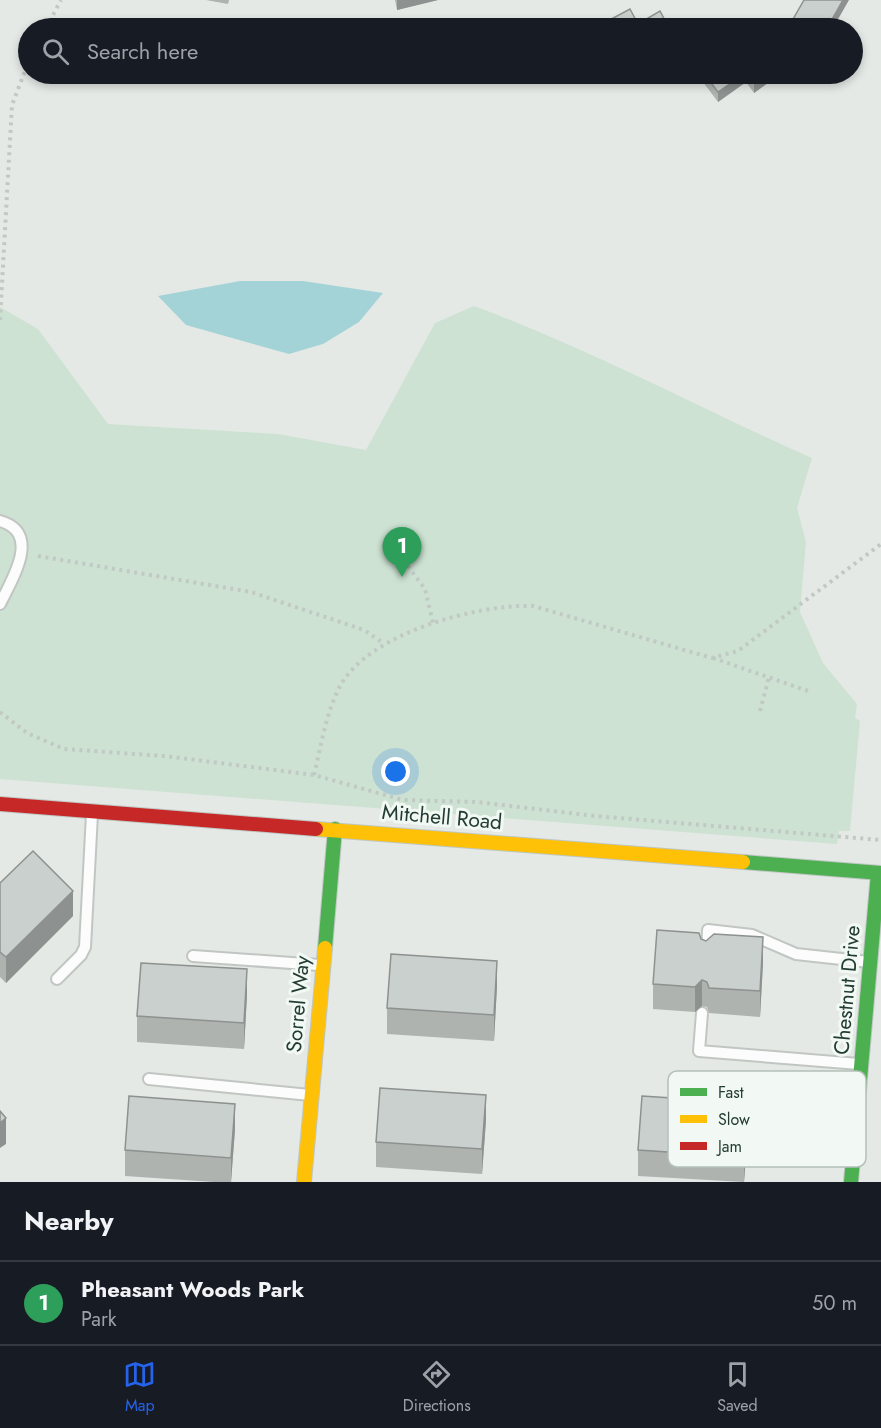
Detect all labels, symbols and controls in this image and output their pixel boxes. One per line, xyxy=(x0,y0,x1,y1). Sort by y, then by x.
search box xyxy=(18,18,863,84)
icon: search xyxy=(39,35,72,68)
text: Search here xyxy=(87,35,198,67)
pin: 1 xyxy=(382,528,422,577)
your location xyxy=(381,757,410,786)
street label: Mitchell Road xyxy=(381,797,503,837)
street label: Chestnut Drive xyxy=(826,924,868,1056)
street label: Sorrel Way xyxy=(279,954,317,1054)
legend xyxy=(668,1071,866,1167)
text: Fast xyxy=(718,1081,744,1104)
text: Slow xyxy=(718,1108,750,1131)
text: Jam xyxy=(716,1135,742,1158)
text: Nearby xyxy=(24,1202,113,1240)
text: Pheasant Woods Park xyxy=(81,1273,304,1305)
text: 1 xyxy=(38,1289,49,1318)
text: 50 m xyxy=(812,1289,857,1318)
text: Park xyxy=(81,1305,117,1334)
tab: Map xyxy=(123,1358,156,1417)
tab: Directions xyxy=(403,1358,471,1417)
tab: Saved xyxy=(717,1358,758,1417)

